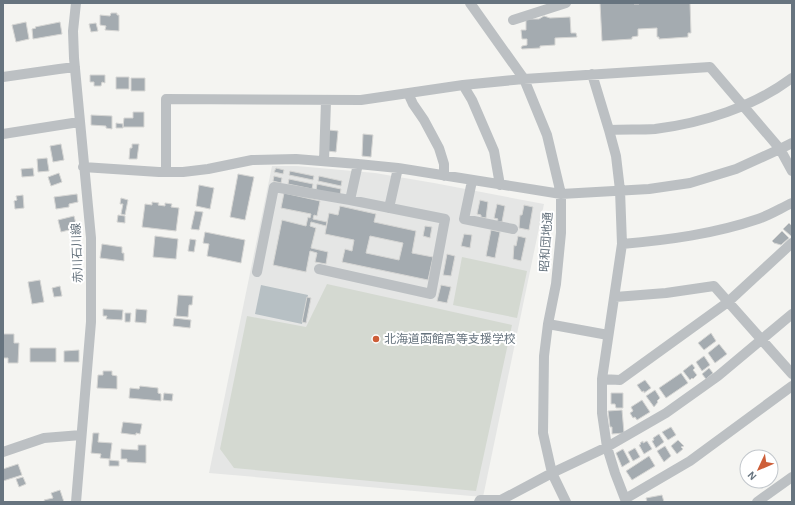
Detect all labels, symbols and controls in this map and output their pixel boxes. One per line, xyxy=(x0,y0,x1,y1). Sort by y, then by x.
street label: 昭和団地通 xyxy=(537,212,554,272)
street label: 赤川石川線 xyxy=(69,223,84,283)
place label: 北海道函館高等支援学校 xyxy=(384,332,516,345)
marker: 北海道函館高等支援学校 xyxy=(371,334,381,344)
north arrow xyxy=(739,449,779,489)
text: N xyxy=(746,469,759,482)

